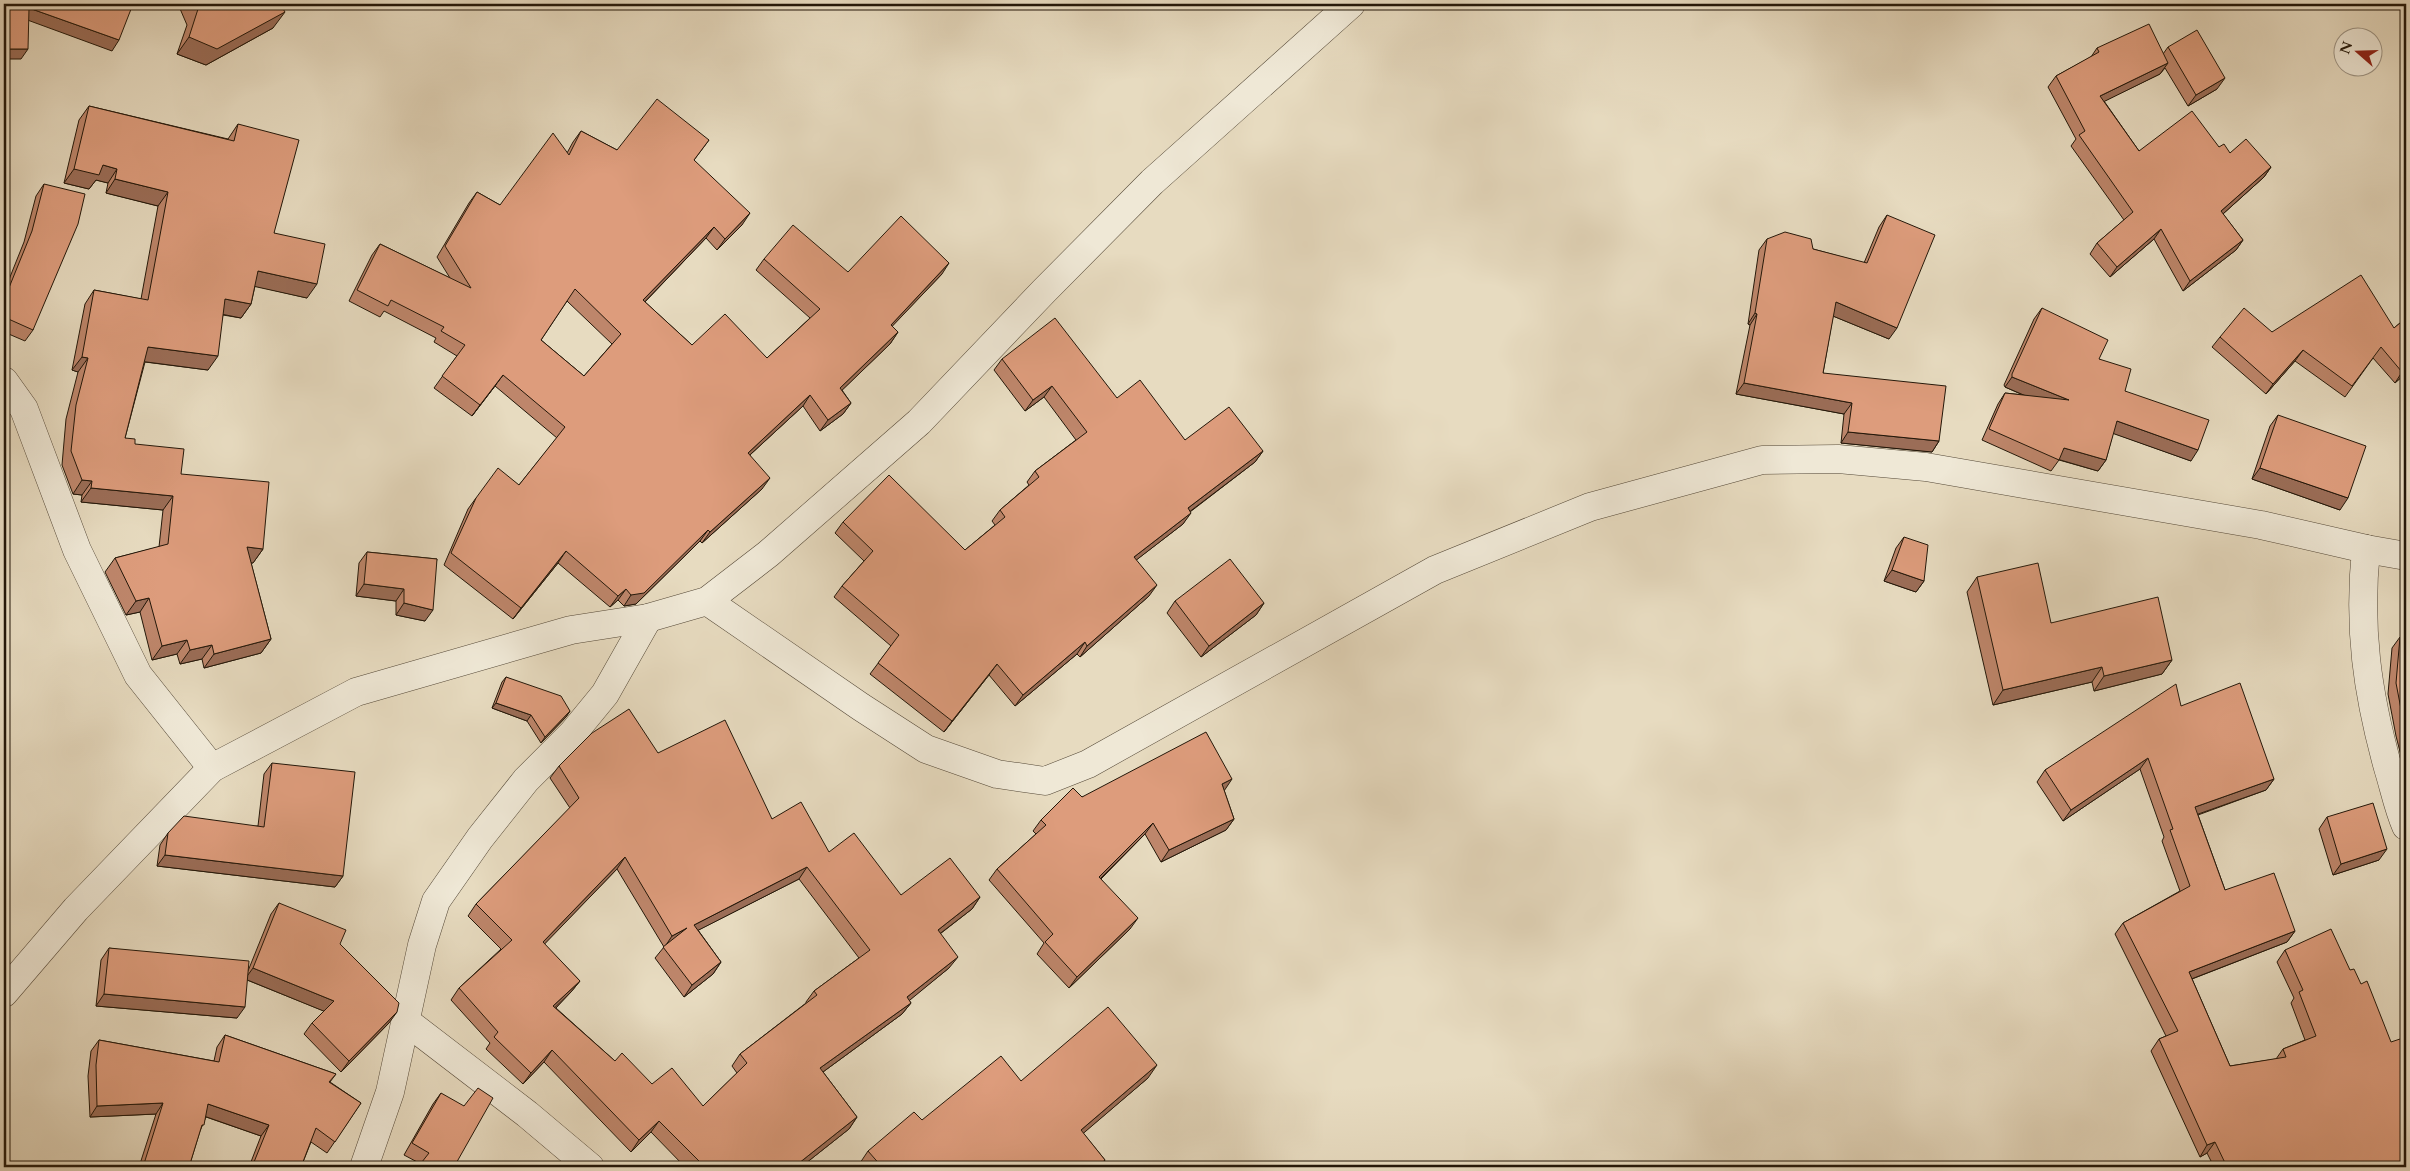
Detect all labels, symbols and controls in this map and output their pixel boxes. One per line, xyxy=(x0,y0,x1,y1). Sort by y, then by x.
north arrow xyxy=(2332,28,2382,78)
text: N xyxy=(2335,39,2357,57)

